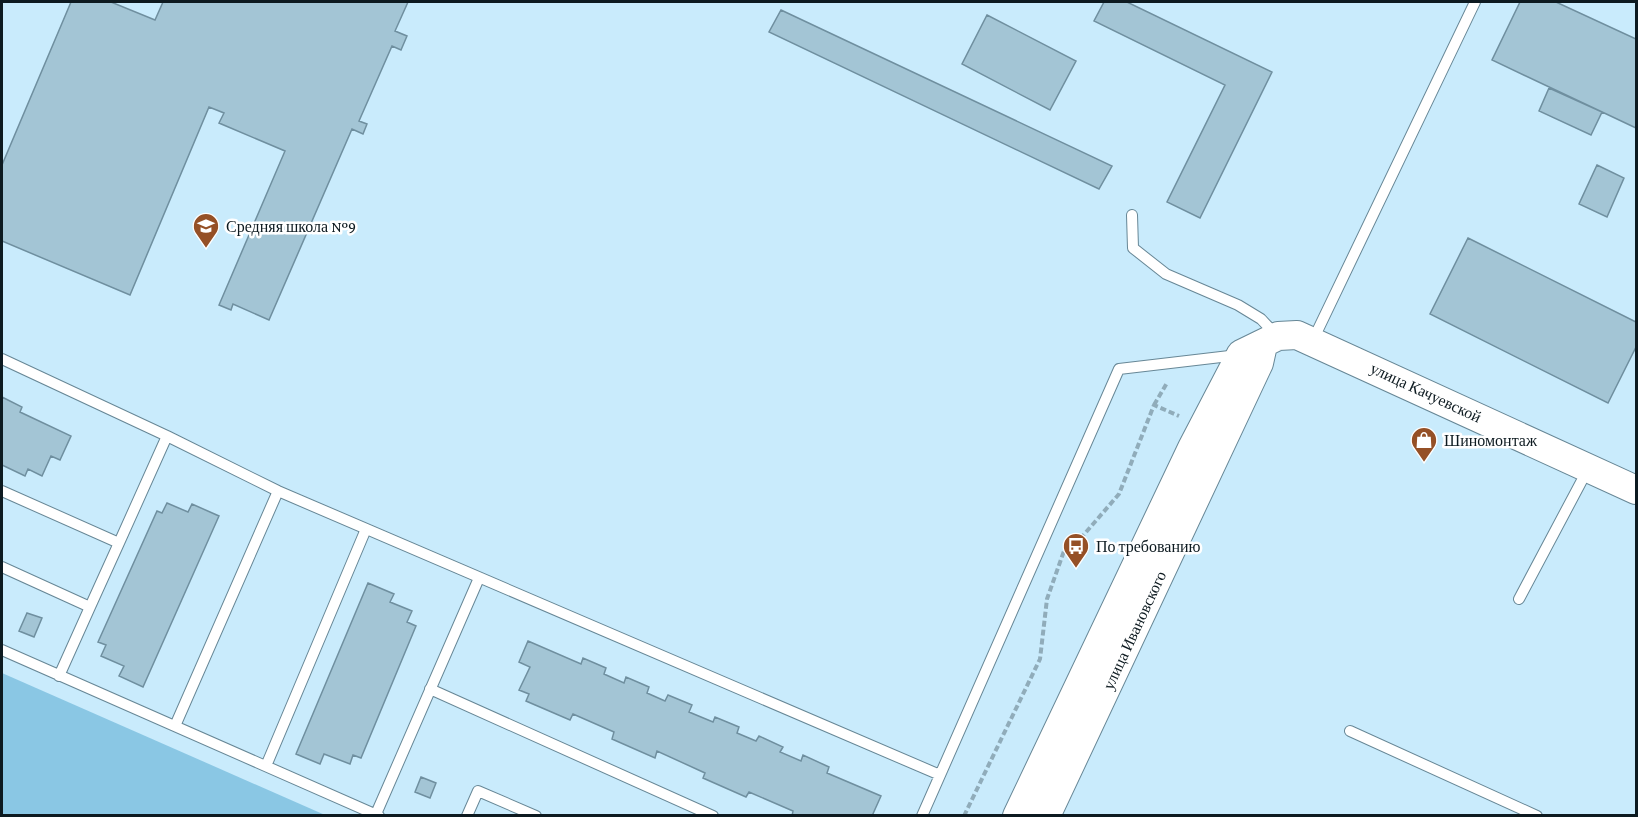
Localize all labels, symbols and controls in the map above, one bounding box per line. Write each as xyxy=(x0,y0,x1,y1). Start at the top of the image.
school or university icon: Средняя школа №9 xyxy=(191,211,221,249)
place label: Средняя школа №9 xyxy=(226,218,356,236)
street label: улица Качуевской xyxy=(1367,359,1484,427)
shop icon: Шиномонтаж xyxy=(1409,425,1439,463)
place label: Шиномонтаж xyxy=(1444,432,1538,449)
bus stop icon: По требованию xyxy=(1061,531,1091,569)
place label: По требованию xyxy=(1096,538,1201,556)
street label: улица Ивановского xyxy=(1100,568,1170,693)

